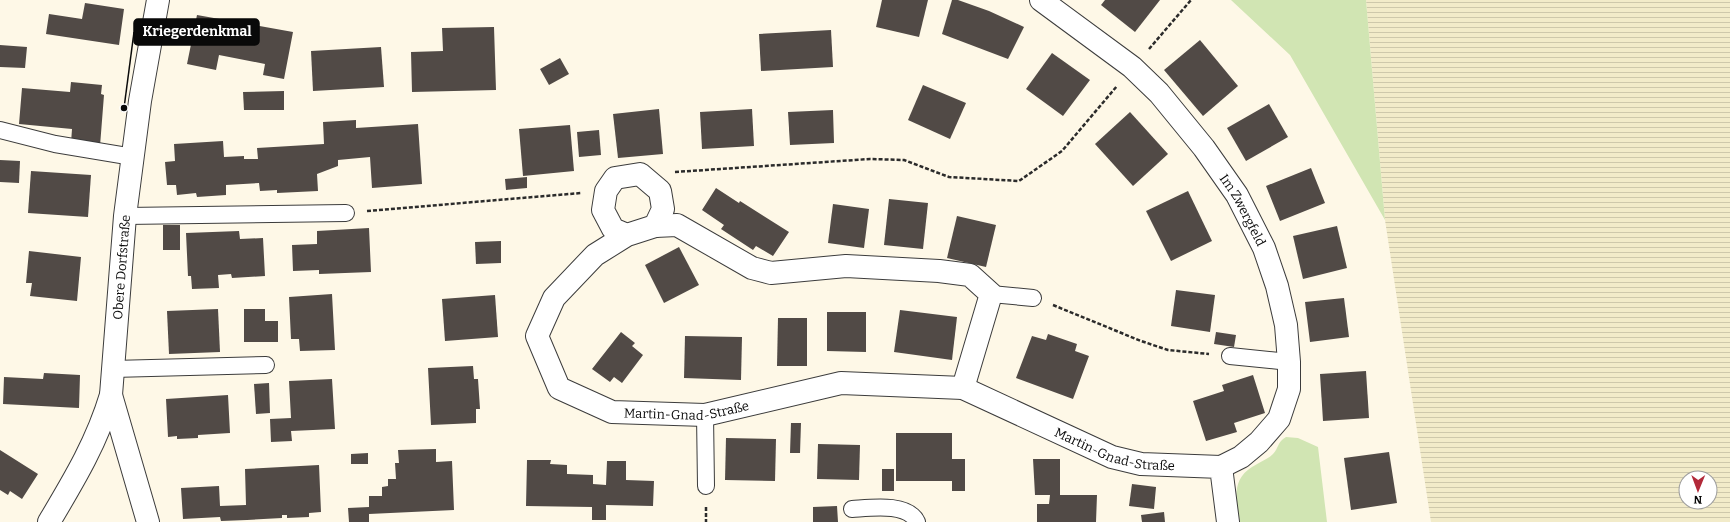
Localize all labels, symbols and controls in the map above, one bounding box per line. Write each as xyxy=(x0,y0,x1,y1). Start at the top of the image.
callout: Kriegerdenkmal xyxy=(134,19,259,45)
text: Kriegerdenkmal xyxy=(142,23,252,40)
street label: Im Zwergfeld xyxy=(1217,171,1269,249)
street label: Obere Dorfstraße xyxy=(110,214,133,320)
street label: Martin-Gnad-Straße xyxy=(624,398,750,423)
street label: Martin-Gnad-Straße xyxy=(1052,424,1175,473)
north arrow xyxy=(1678,470,1718,510)
text: N xyxy=(1693,493,1702,506)

